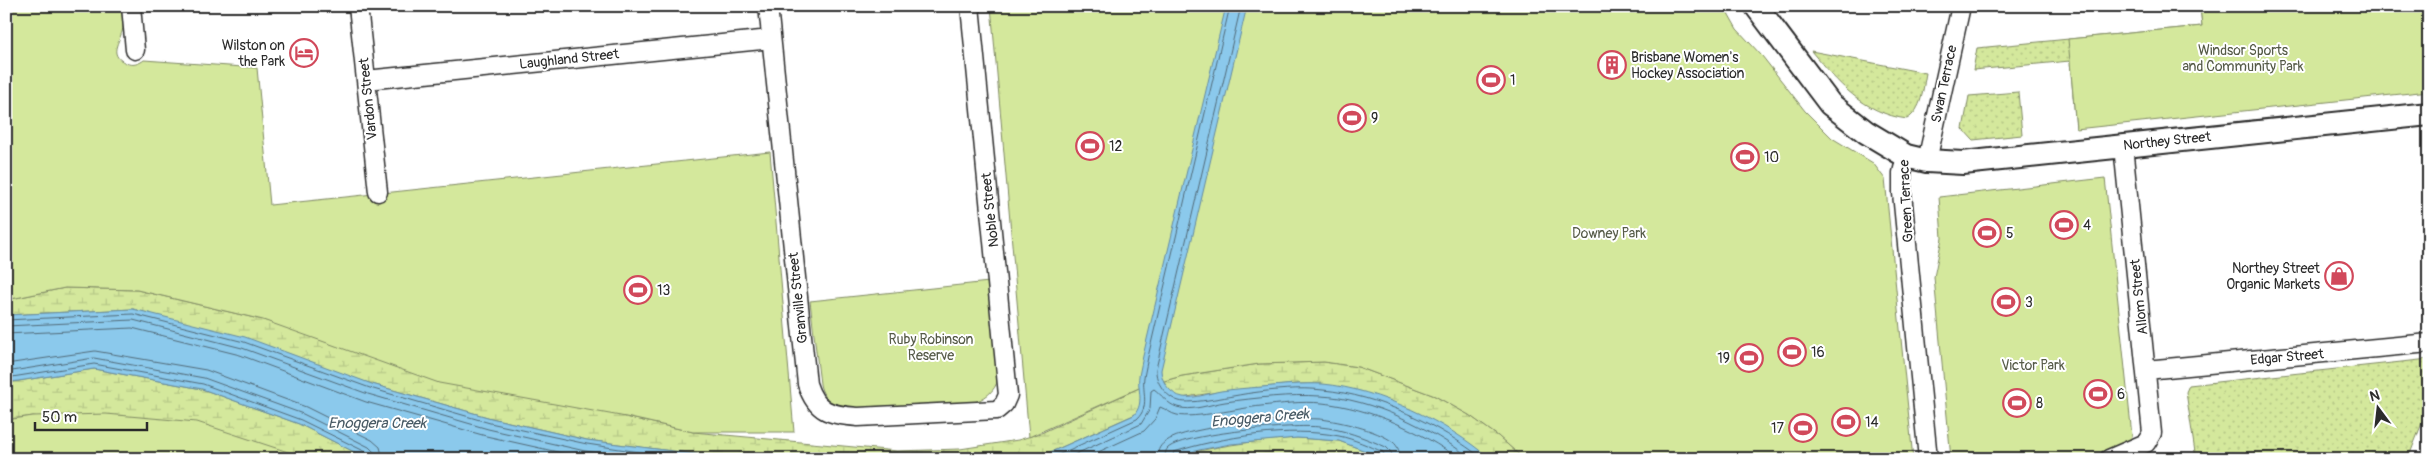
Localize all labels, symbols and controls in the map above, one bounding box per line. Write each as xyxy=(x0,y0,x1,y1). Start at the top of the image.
place label: Wilston on the Park xyxy=(222,37,285,70)
hotel icon: Wilston on the Park xyxy=(289,38,319,68)
park label: Windsor Sports and Community Park xyxy=(2182,42,2304,75)
street label: Swan Terrace xyxy=(1927,43,1961,124)
street label: Laughland Street xyxy=(518,45,620,73)
place label: Brisbane Women's Hockey Association xyxy=(1631,49,1745,82)
building icon: Brisbane Women's Hockey Association xyxy=(1597,50,1627,80)
street label: Vardon Street xyxy=(355,57,381,141)
sports icon: 1 xyxy=(1476,65,1506,95)
place label: 1 xyxy=(1510,72,1515,89)
sports icon: 9 xyxy=(1337,103,1367,133)
place label: 9 xyxy=(1371,110,1378,127)
street label: Northey Street xyxy=(2122,128,2212,154)
sports icon: 12 xyxy=(1075,131,1105,161)
place label: 12 xyxy=(1109,138,1122,155)
sports icon: 10 xyxy=(1730,142,1760,172)
place label: 10 xyxy=(1764,149,1779,166)
street label: Green Terrace xyxy=(1895,159,1917,243)
street label: Noble Street xyxy=(978,171,1002,248)
sports icon: 4 xyxy=(2049,210,2079,240)
place label: 4 xyxy=(2083,217,2091,234)
sports icon: 5 xyxy=(1972,218,2002,248)
park label: Downey Park xyxy=(1572,225,1646,242)
place label: 5 xyxy=(2006,225,2014,242)
street label: Granville Street xyxy=(785,251,811,344)
street label: Allom Street xyxy=(2127,258,2151,336)
place label: Northey Street Organic Markets xyxy=(2226,260,2321,293)
shop icon: Northey Street Organic Markets xyxy=(2324,261,2354,291)
sports icon: 13 xyxy=(623,275,653,305)
place label: 13 xyxy=(657,282,670,299)
sports icon: 3 xyxy=(1991,287,2021,317)
place label: 3 xyxy=(2025,294,2033,311)
park label: Ruby Robinson Reserve xyxy=(888,331,974,364)
sports icon: 16 xyxy=(1777,337,1807,367)
sports icon: 19 xyxy=(1734,343,1764,373)
place label: 16 xyxy=(1811,344,1825,361)
street label: Edgar Street xyxy=(2250,345,2325,369)
place label: 19 xyxy=(1717,350,1730,367)
park label: Victor Park xyxy=(2001,357,2065,374)
sports icon: 6 xyxy=(2083,379,2113,409)
north arrow xyxy=(2352,382,2402,432)
place label: 6 xyxy=(2117,386,2125,403)
text: N xyxy=(2368,386,2382,405)
sports icon: 8 xyxy=(2002,388,2032,418)
place label: 8 xyxy=(2036,395,2043,412)
scale bar xyxy=(35,400,148,432)
water label: Enoggera Creek xyxy=(1210,404,1311,432)
sports icon: 14 xyxy=(1831,407,1861,437)
text: 50 m xyxy=(42,408,77,427)
sports icon: 17 xyxy=(1788,413,1818,443)
water label: Enoggera Creek xyxy=(328,414,428,433)
place label: 14 xyxy=(1865,414,1879,431)
place label: 17 xyxy=(1771,420,1785,437)

